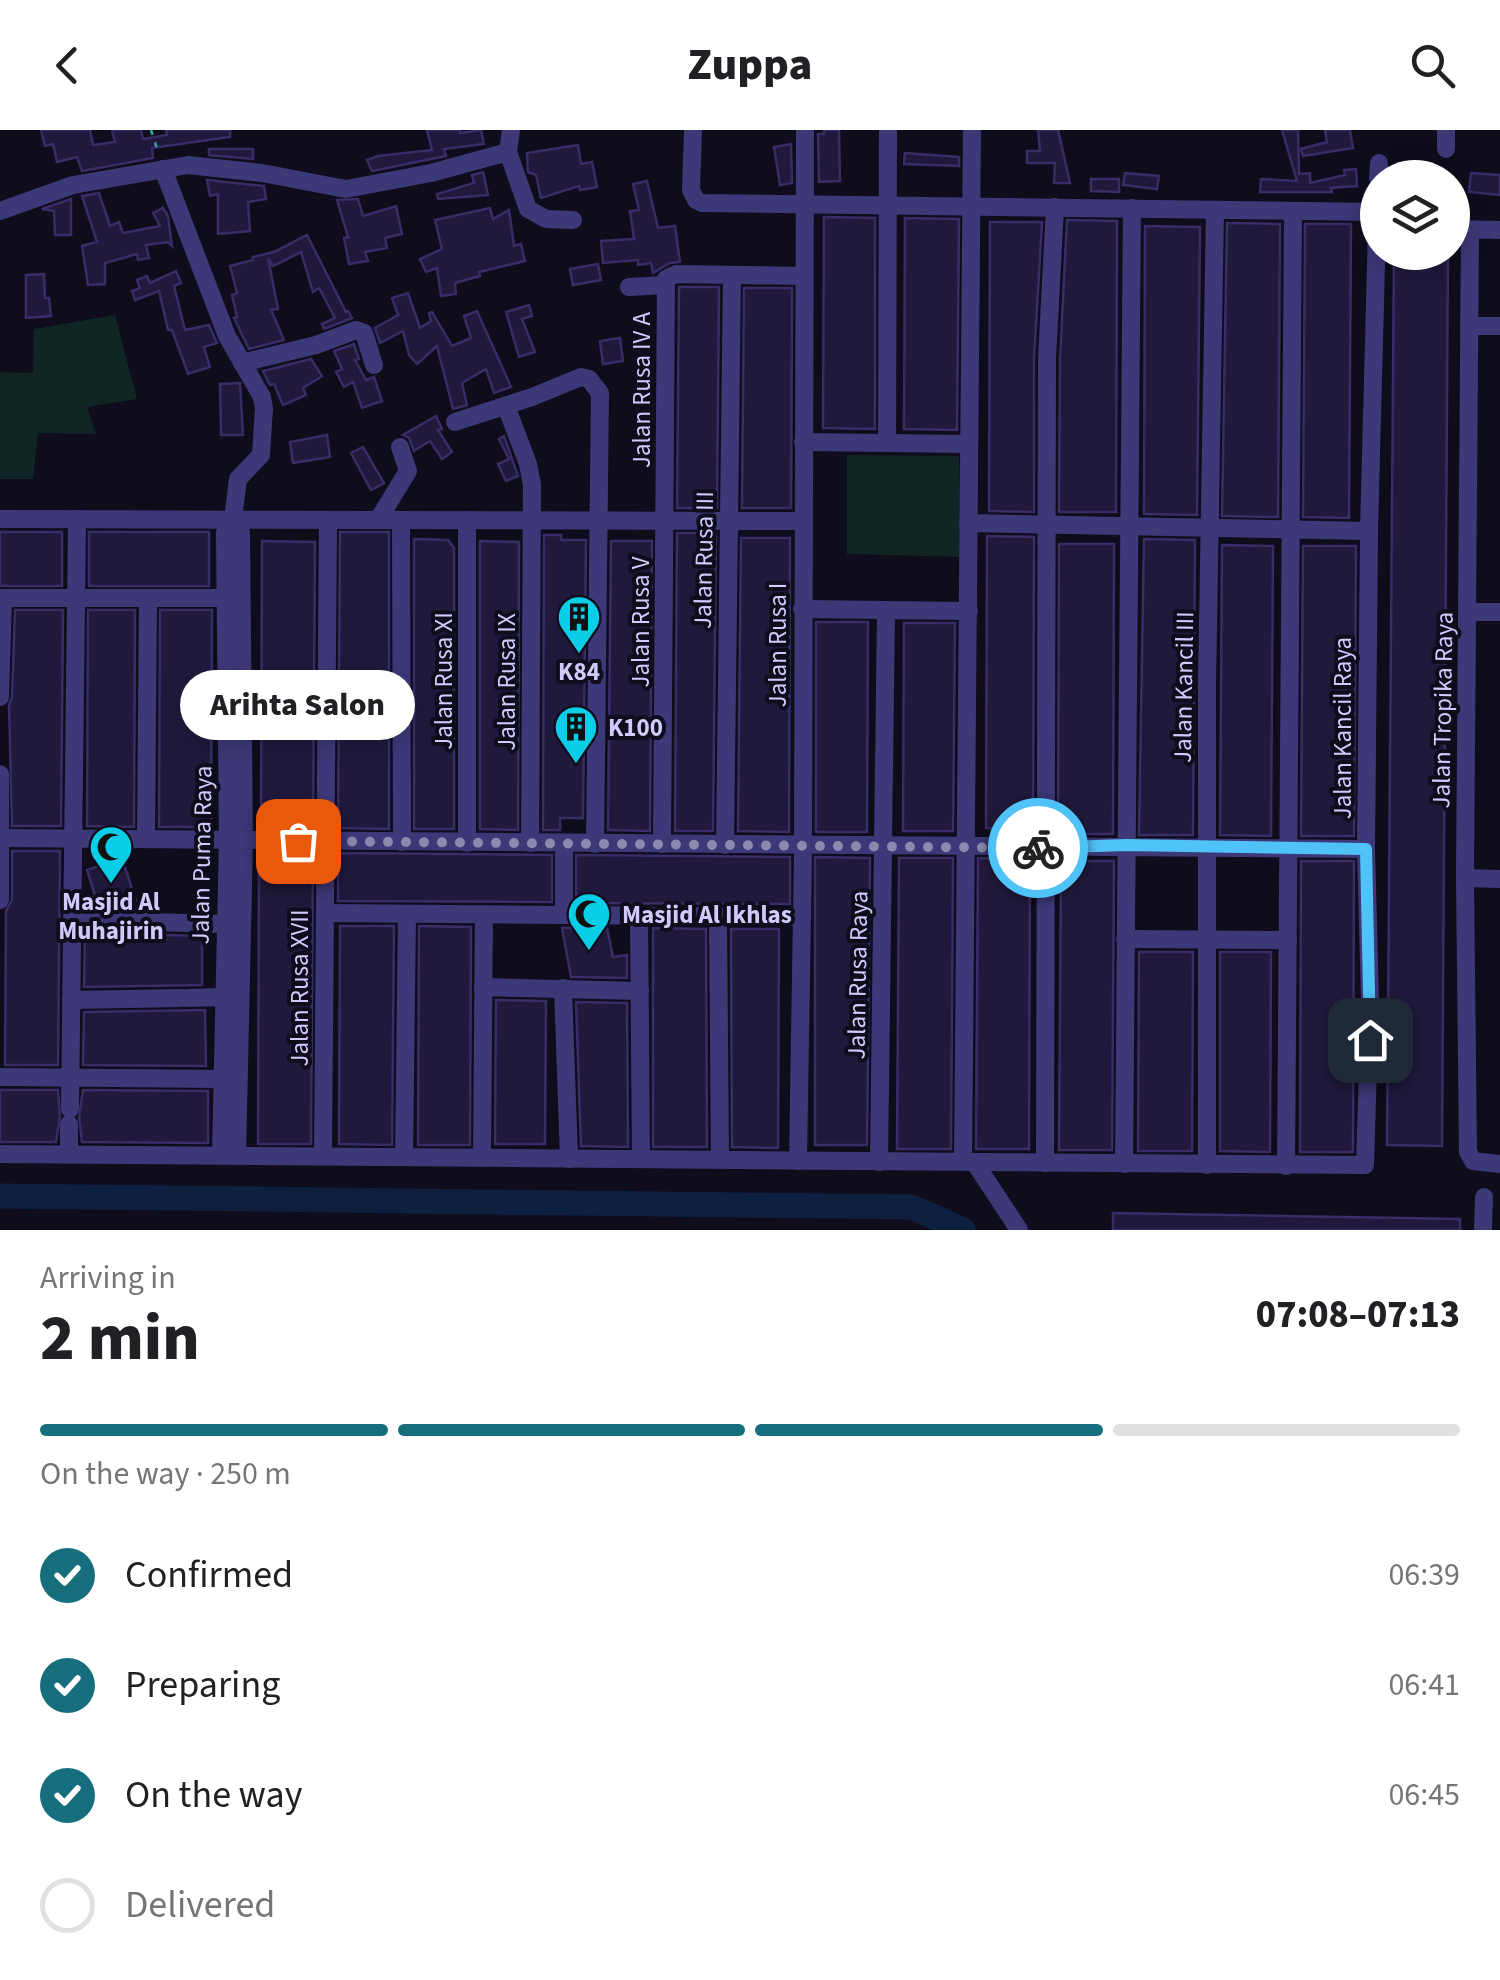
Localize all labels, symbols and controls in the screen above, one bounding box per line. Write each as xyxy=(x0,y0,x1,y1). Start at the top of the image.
text: Zuppa xyxy=(688,33,812,97)
icon: back xyxy=(40,38,95,93)
icon: search xyxy=(1405,38,1460,93)
map controls xyxy=(1360,160,1470,270)
button: layers xyxy=(1360,160,1470,270)
street label: Jalan Rusa IV A xyxy=(624,312,660,468)
street label: Jalan Rusa III xyxy=(685,491,723,629)
street label: Jalan Rusa V xyxy=(623,556,659,688)
street label: Jalan Rusa I xyxy=(760,583,796,707)
building icon: K84 xyxy=(556,594,602,655)
street label: Jalan Kancil III xyxy=(1165,611,1203,763)
street label: Jalan Tropika Raya xyxy=(1423,611,1463,809)
street label: Jalan Rusa XI xyxy=(426,612,462,750)
street label: Jalan Rusa IX xyxy=(489,613,525,751)
street label: Jalan Kancil Raya xyxy=(1325,637,1361,819)
place label: K84 xyxy=(558,654,600,690)
callout: Arihta Salon xyxy=(180,671,416,741)
text: Arihta Salon xyxy=(210,682,385,728)
building icon: K100 xyxy=(553,704,599,765)
place label: K100 xyxy=(608,710,663,746)
street label: Jalan Puma Raya xyxy=(182,765,222,945)
courier xyxy=(988,798,1088,898)
pin xyxy=(256,799,341,884)
icon: bag xyxy=(271,814,326,869)
icon: bike xyxy=(1011,821,1066,876)
mosque icon: Masjid Al Muhajirin xyxy=(88,824,134,885)
place label: Masjid Al Muhajirin xyxy=(58,884,164,949)
street label: Jalan Rusa Raya xyxy=(839,890,877,1060)
mosque icon: Masjid Al Ikhlas xyxy=(566,891,612,952)
place label: Masjid Al Ikhlas xyxy=(622,897,792,933)
street label: Jalan Rusa XVII xyxy=(282,910,318,1066)
pin xyxy=(1328,998,1413,1083)
icon: home xyxy=(1343,1013,1398,1068)
text: Arriving in xyxy=(40,1255,176,1301)
text: 07:08–07:13 xyxy=(1256,1288,1460,1342)
text: 2 min xyxy=(40,1292,200,1385)
text: On the way · 250 m xyxy=(40,1451,291,1497)
icon: check xyxy=(40,1548,95,1603)
text: Confirmed xyxy=(125,1548,293,1602)
text: 06:39 xyxy=(1388,1552,1460,1598)
icon: check xyxy=(40,1658,95,1713)
text: Preparing xyxy=(125,1658,280,1712)
text: 06:41 xyxy=(1388,1662,1460,1708)
icon: check xyxy=(40,1768,95,1823)
text: On the way xyxy=(125,1768,302,1822)
text: 06:45 xyxy=(1388,1772,1460,1818)
text: Delivered xyxy=(125,1878,275,1932)

